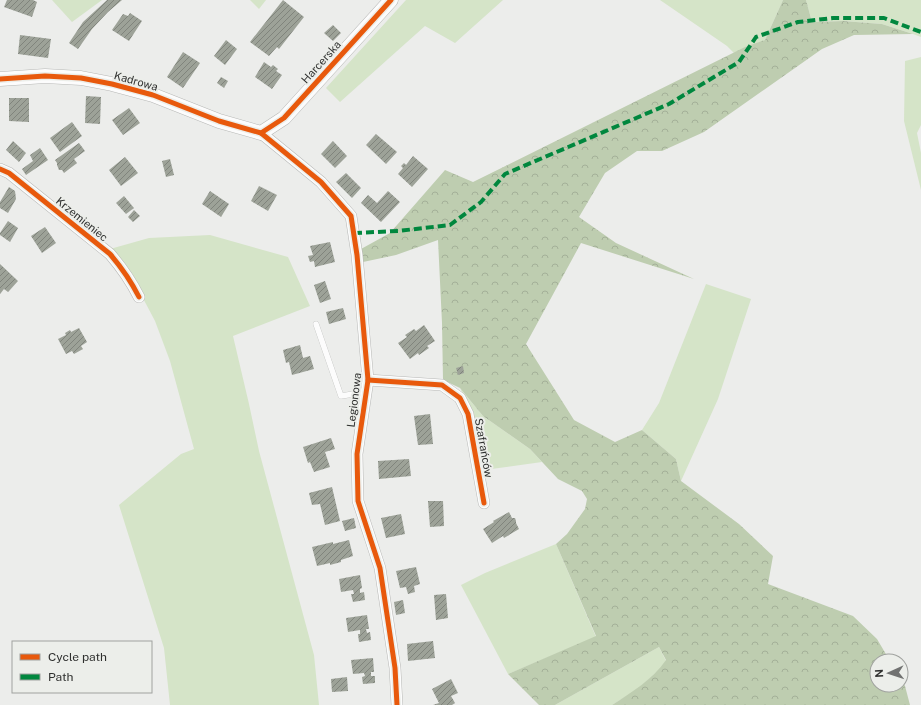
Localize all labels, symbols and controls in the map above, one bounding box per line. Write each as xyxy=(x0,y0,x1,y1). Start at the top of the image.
street label: Harcerska xyxy=(299,38,343,86)
street label: Kadrowa xyxy=(113,69,159,93)
street label: Krzemieniec xyxy=(54,194,110,244)
street label: Legionowa xyxy=(345,372,363,428)
street label: Szafrańców xyxy=(473,417,495,479)
legend xyxy=(12,641,152,693)
text: Cycle path xyxy=(48,650,107,664)
north arrow xyxy=(869,653,909,693)
text: N xyxy=(873,669,885,678)
text: Path xyxy=(48,670,74,684)

